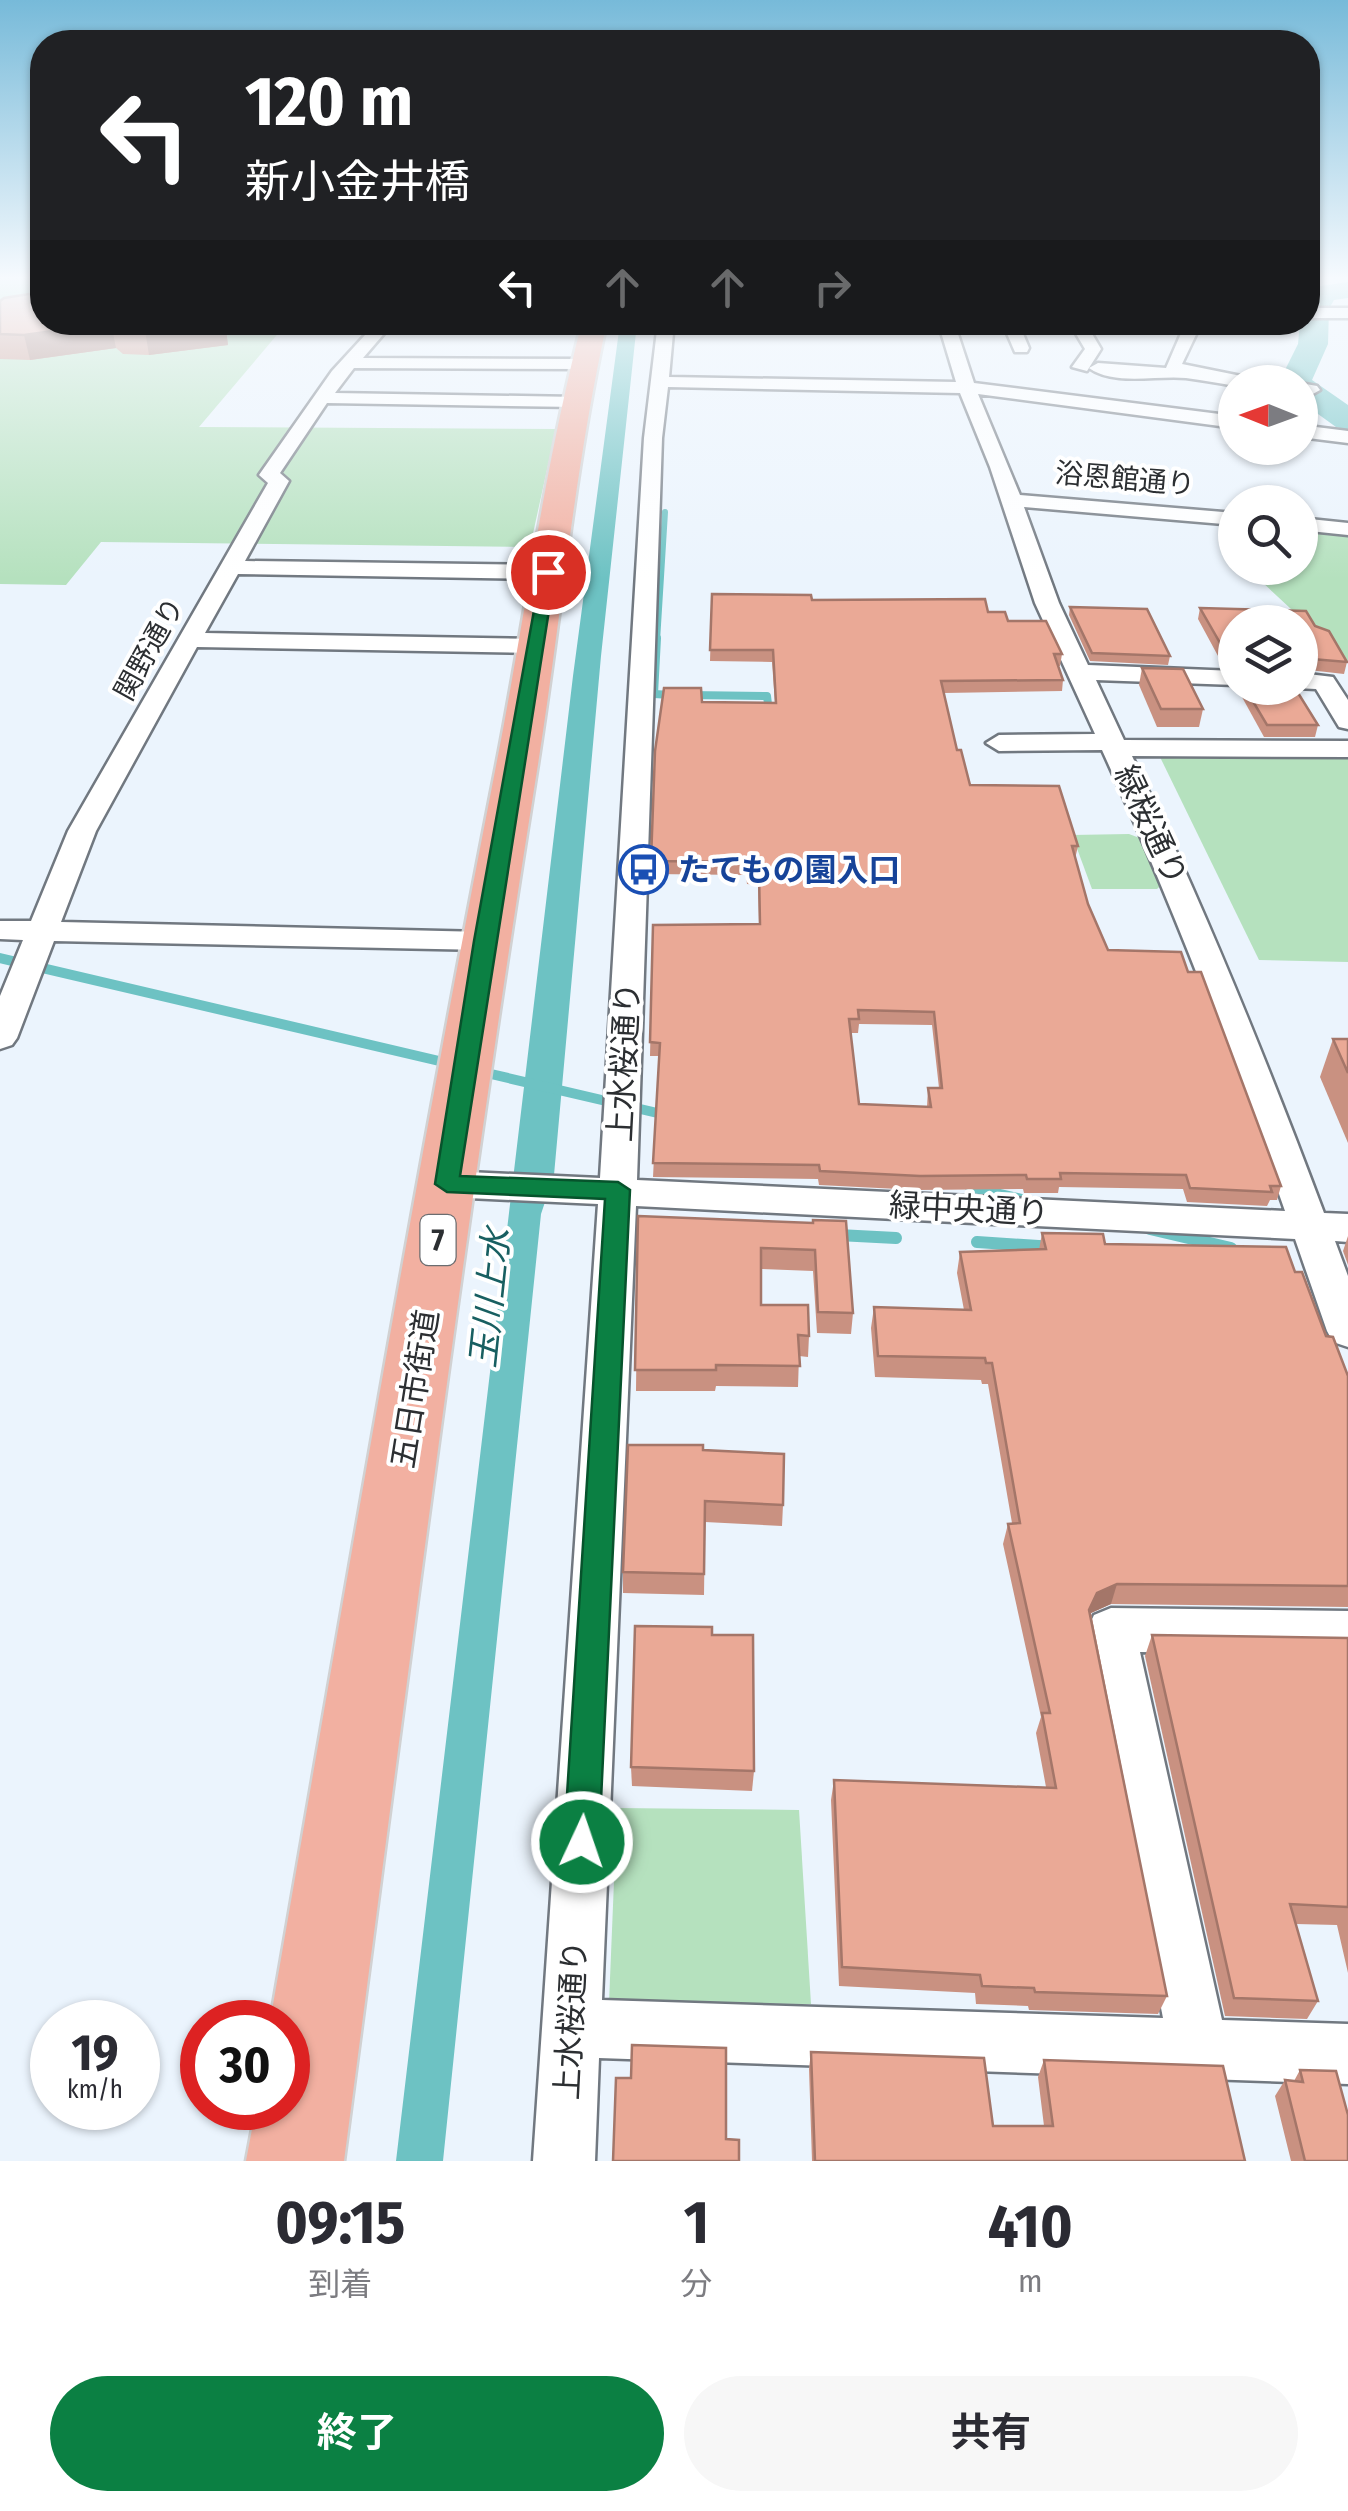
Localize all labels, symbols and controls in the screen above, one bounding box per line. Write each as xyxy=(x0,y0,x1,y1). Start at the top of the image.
text: 120 m xyxy=(245,60,413,144)
icon: left xyxy=(80,70,210,200)
text: 新小金井橋 xyxy=(245,155,470,209)
icon: left xyxy=(490,260,545,315)
icon: ahead xyxy=(595,260,650,315)
icon: ahead xyxy=(700,260,755,315)
icon: right xyxy=(805,260,860,315)
north arrow xyxy=(1218,365,1318,465)
map controls xyxy=(1218,365,1318,705)
street label: 浴恩館通り xyxy=(1054,456,1196,502)
button: search xyxy=(1218,485,1318,585)
pin xyxy=(506,530,591,615)
icon: arrive xyxy=(521,545,576,600)
street label: 関野通り xyxy=(107,592,191,706)
button: layers xyxy=(1218,605,1318,705)
street label: 緑桜通り xyxy=(1107,759,1195,891)
bus stop icon: たてもの園入口 xyxy=(617,844,669,896)
place label: たてもの園入口 xyxy=(678,851,900,889)
street label: 上水桜通り xyxy=(601,981,647,1143)
street label: 緑中央通り xyxy=(888,1186,1050,1232)
road number: 7 xyxy=(420,1215,456,1265)
water label: 玉川上水 xyxy=(462,1222,519,1370)
street label: 五日市街道 xyxy=(384,1307,446,1471)
position arrow xyxy=(530,1790,634,1894)
street label: 上水桜通り xyxy=(548,1939,594,2101)
speed limit sign: 30 xyxy=(180,2000,310,2130)
text: 19 xyxy=(71,2023,118,2083)
text: km/h xyxy=(67,2075,123,2105)
text: 09:15 xyxy=(275,2187,405,2259)
text: 1 xyxy=(684,2187,709,2259)
text: 410 xyxy=(988,2191,1073,2263)
text: m xyxy=(1018,2262,1042,2300)
text: 到着 xyxy=(308,2265,372,2303)
text: 分 xyxy=(680,2265,712,2303)
button: 終了 xyxy=(50,2376,664,2491)
button: 共有 xyxy=(684,2376,1298,2491)

